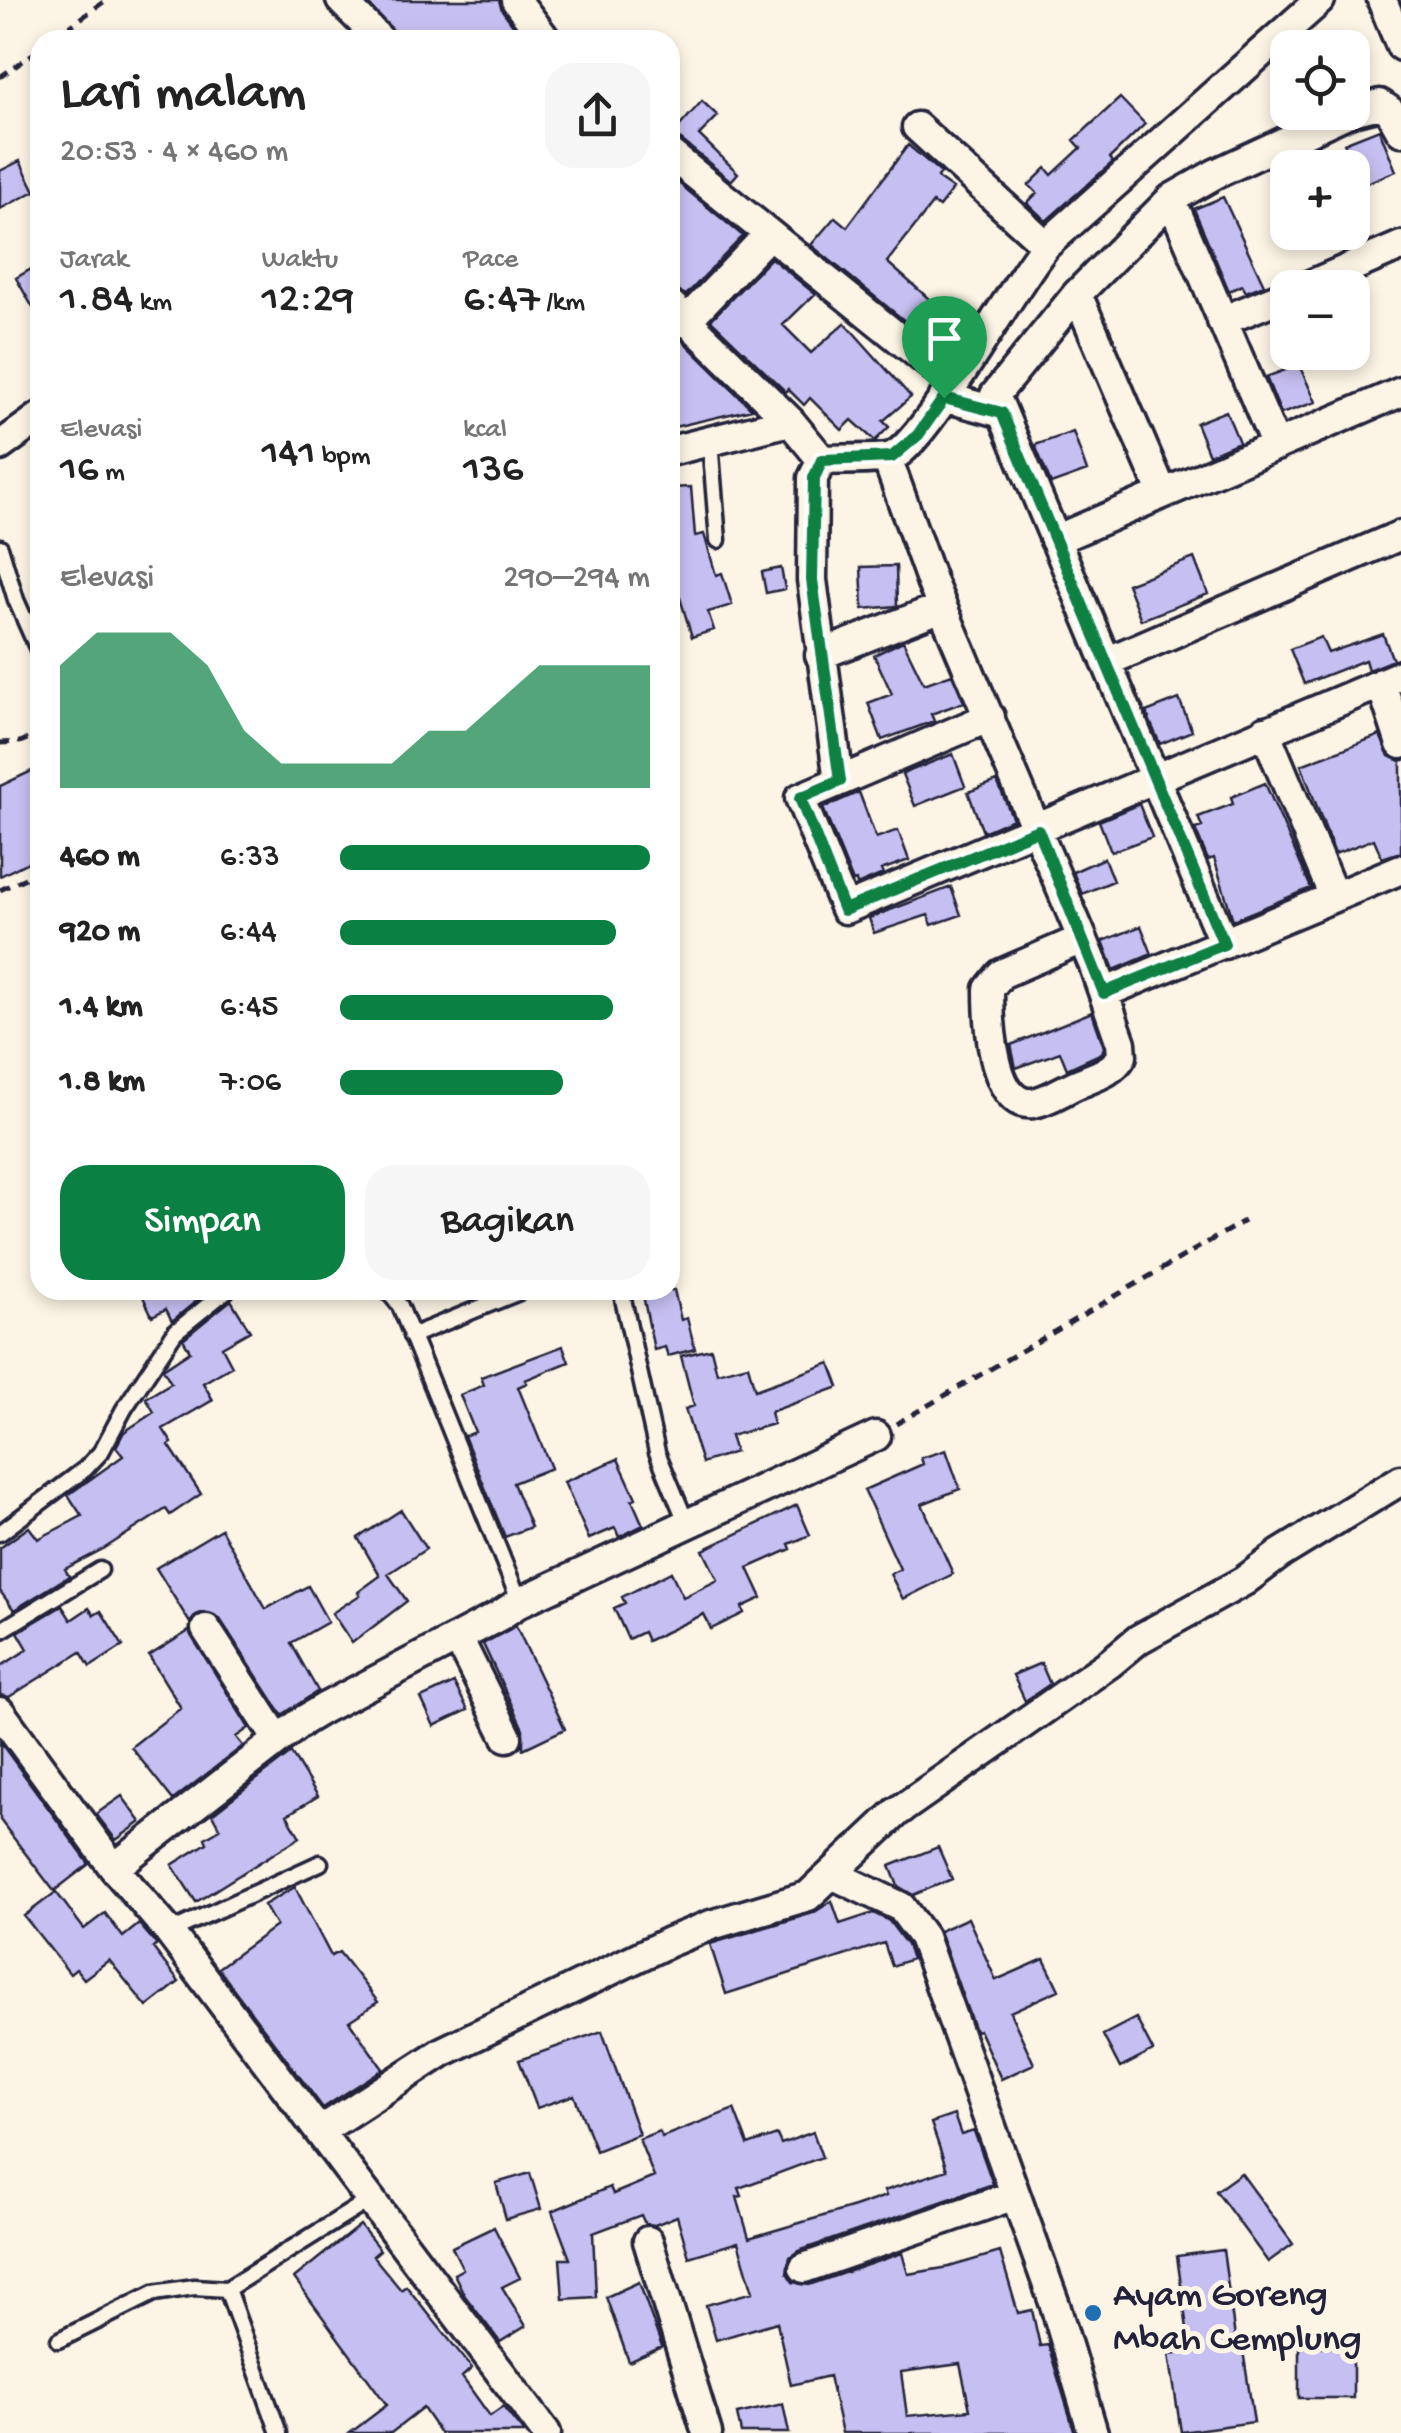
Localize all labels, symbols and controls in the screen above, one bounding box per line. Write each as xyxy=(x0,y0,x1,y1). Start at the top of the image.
map controls xyxy=(1270,30,1370,370)
button: locate xyxy=(1270,30,1370,130)
button: share xyxy=(545,63,650,168)
text: Lari malam xyxy=(60,64,306,128)
text: 20:53 · 4 × 460 m xyxy=(60,134,288,172)
button: + xyxy=(1270,150,1370,250)
text: Jarak xyxy=(60,244,128,277)
text: Waktu xyxy=(262,244,338,277)
text: Pace xyxy=(463,244,518,277)
button: − xyxy=(1270,270,1370,370)
text: 1.84 xyxy=(60,277,133,326)
text: 12:29 xyxy=(262,277,354,326)
text: 6:47 xyxy=(463,277,540,326)
text: km xyxy=(133,287,172,320)
text: /km xyxy=(540,287,585,320)
pin xyxy=(902,296,987,399)
icon: arrive xyxy=(917,311,972,366)
text: Elevasi xyxy=(60,414,142,447)
text: kcal xyxy=(463,414,507,447)
text: 141 xyxy=(262,431,315,480)
text: bpm xyxy=(315,441,371,474)
text: 16 xyxy=(60,447,98,496)
text: 136 xyxy=(463,447,523,496)
text: m xyxy=(98,457,125,490)
text: Elevasi xyxy=(60,560,154,598)
text: 290–294 m xyxy=(503,560,650,598)
text: 460 m xyxy=(60,839,140,877)
text: 6:33 xyxy=(220,839,279,877)
text: 920 m xyxy=(60,914,140,952)
text: 6:44 xyxy=(220,914,277,952)
text: 1.4 km xyxy=(60,989,143,1027)
text: 6:45 xyxy=(220,989,278,1027)
text: 1.8 km xyxy=(60,1064,145,1102)
text: 7:06 xyxy=(220,1064,281,1102)
button: Simpan xyxy=(60,1165,345,1280)
button: Bagikan xyxy=(365,1165,650,1280)
place label: Ayam Goreng Mbah Cemplung xyxy=(1113,2275,1362,2363)
marker: Ayam Goreng Mbah Cemplung xyxy=(1082,2302,1104,2324)

